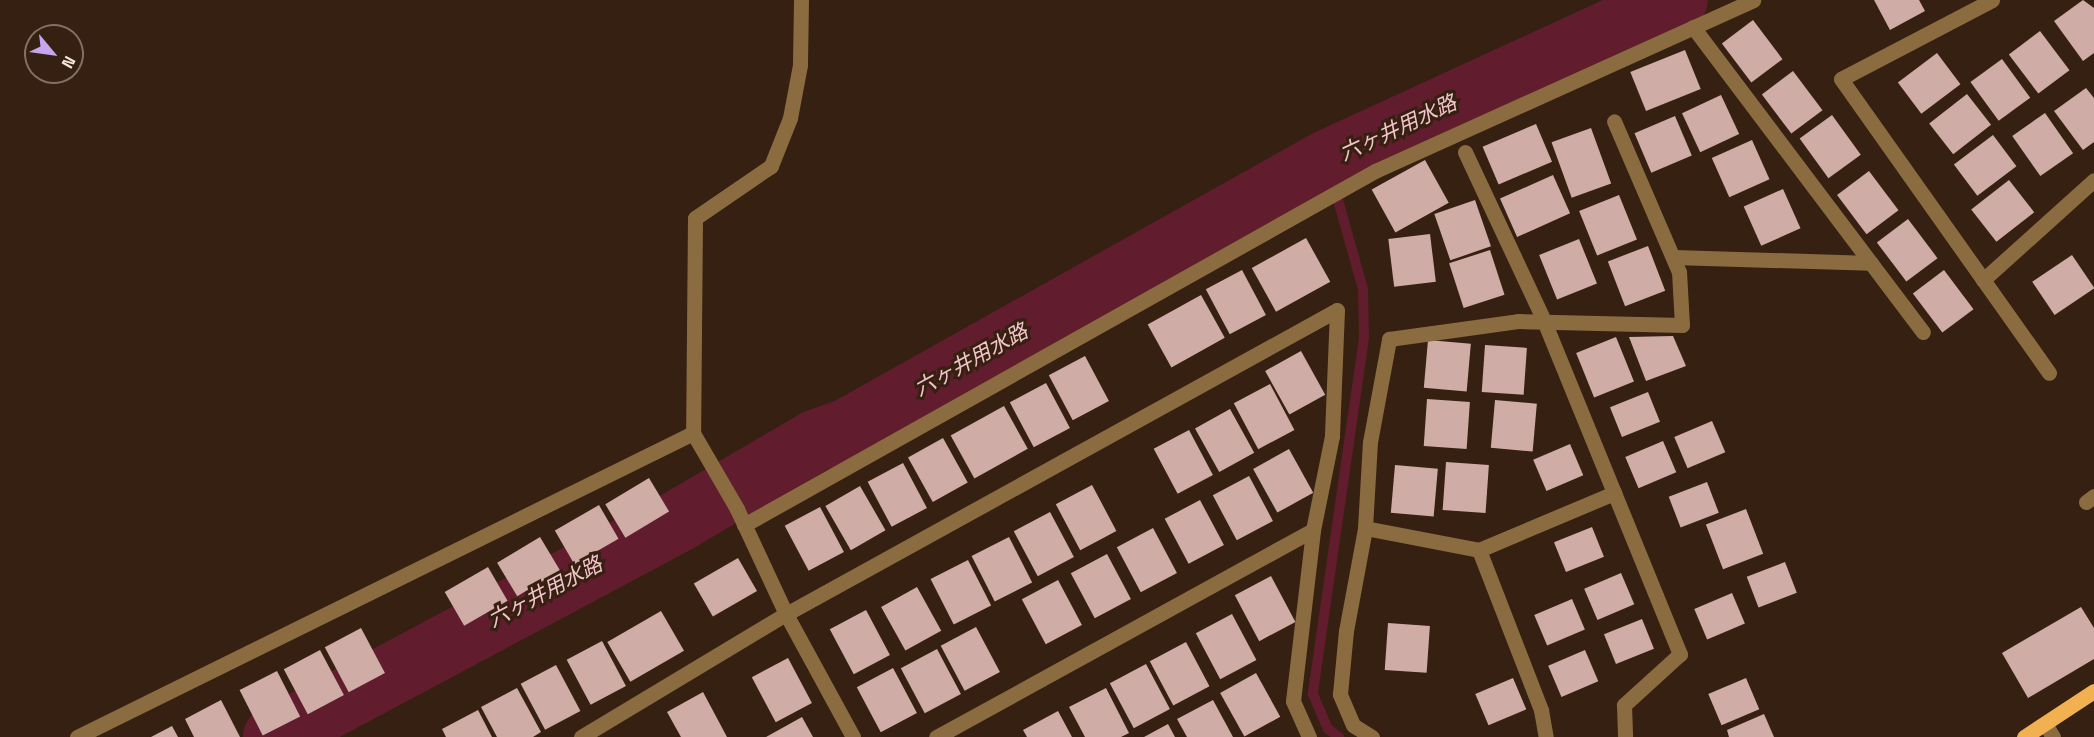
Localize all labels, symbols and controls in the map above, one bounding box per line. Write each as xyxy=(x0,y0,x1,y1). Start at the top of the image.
north arrow xyxy=(24,24,84,84)
text: N xyxy=(57,52,80,72)
water label: 六ヶ井用水路 xyxy=(1336,90,1460,166)
water label: 六ヶ井用水路 xyxy=(910,318,1032,402)
water label: 六ヶ井用水路 xyxy=(483,551,607,633)

